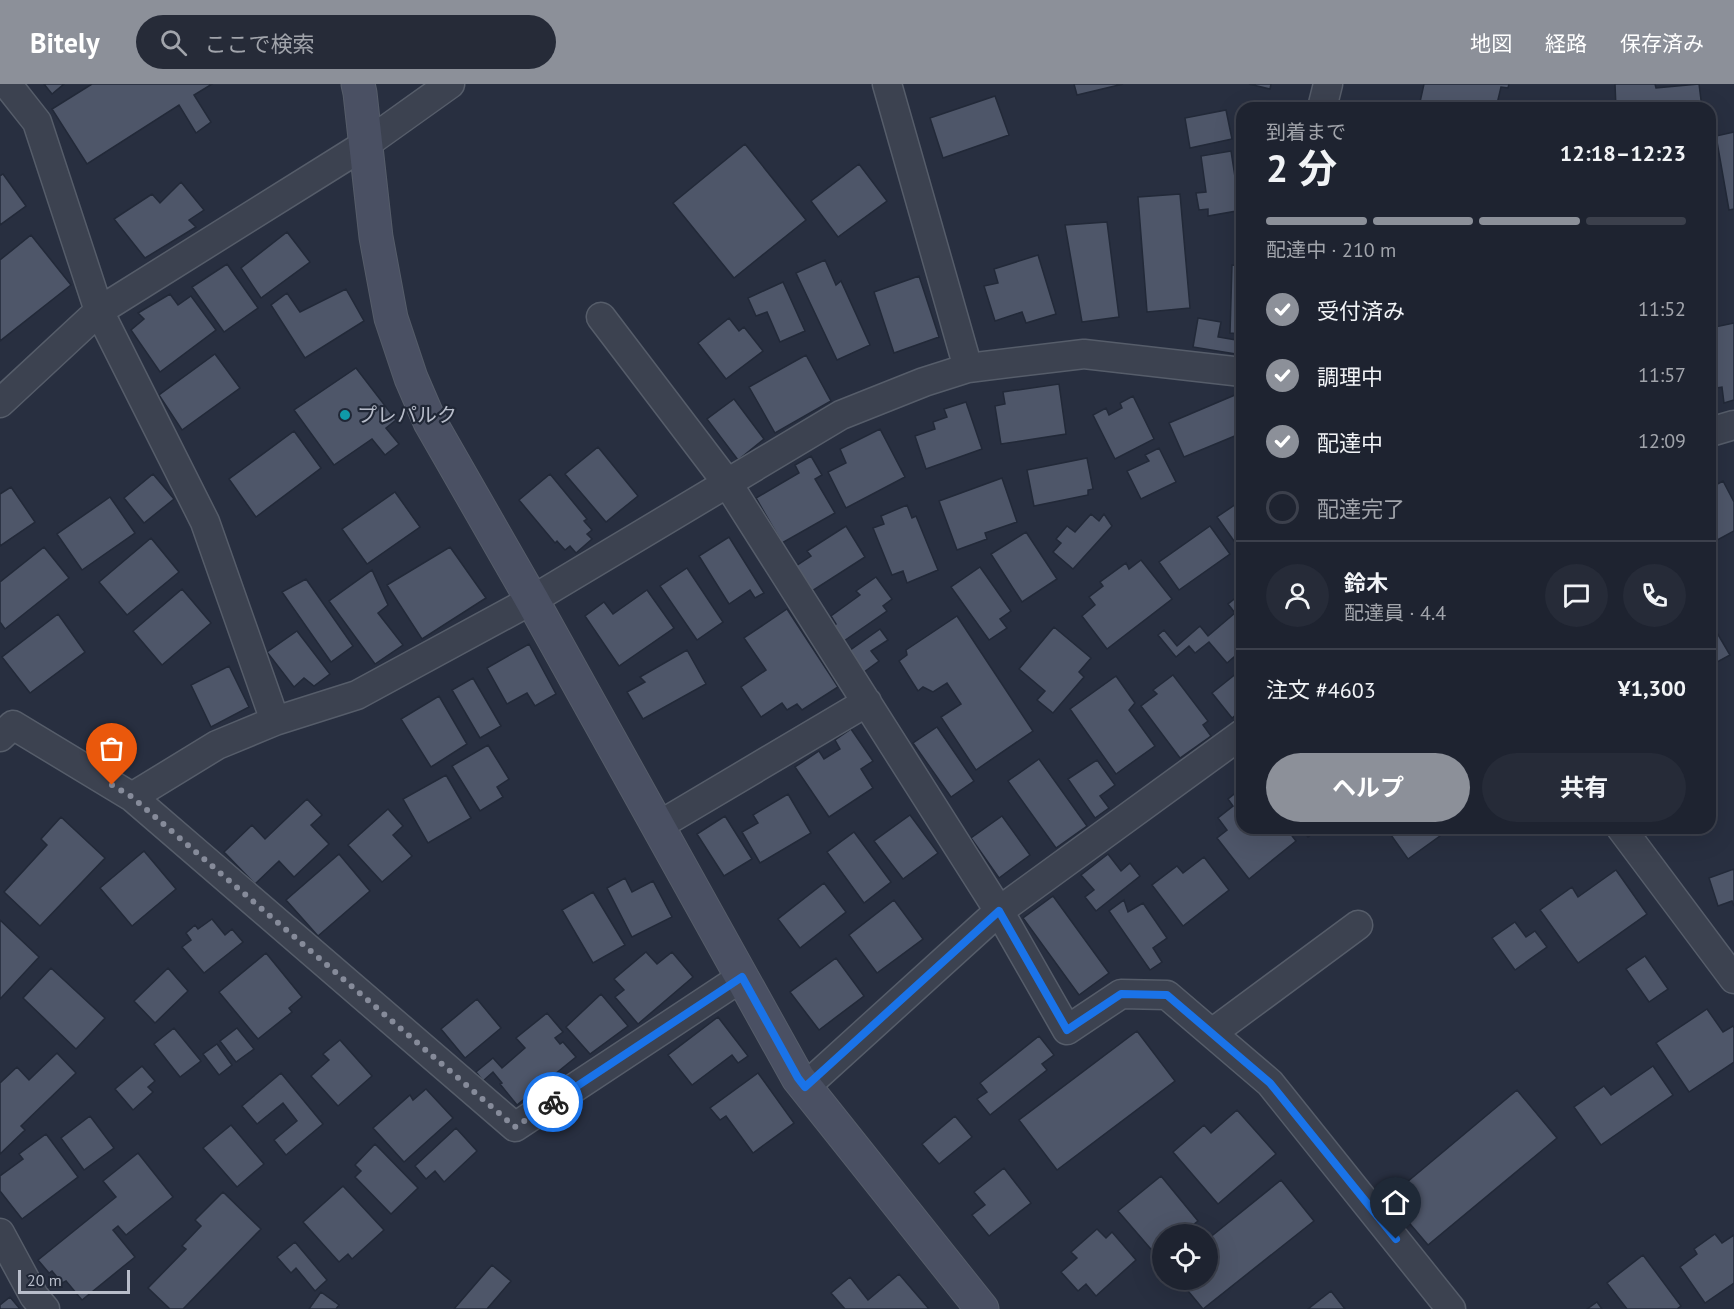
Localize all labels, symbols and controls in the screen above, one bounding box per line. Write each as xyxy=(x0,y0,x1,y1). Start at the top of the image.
search box xyxy=(136,15,556,69)
text: Bitely xyxy=(30,24,100,61)
icon: search xyxy=(157,26,190,59)
text: ここで検索 xyxy=(205,30,315,58)
text: 地図 xyxy=(1470,30,1512,57)
text: 経路 xyxy=(1545,30,1587,57)
text: 保存済み xyxy=(1620,30,1704,57)
text: 到着まで xyxy=(1266,119,1346,145)
text: 12:18–12:23 xyxy=(1560,139,1686,167)
text: 2 分 xyxy=(1266,142,1337,193)
text: 配達中 · 210 m xyxy=(1266,237,1396,263)
icon: check xyxy=(1266,293,1299,326)
text: 11:52 xyxy=(1638,296,1686,322)
text: 受付済み xyxy=(1317,297,1405,325)
icon: check xyxy=(1266,359,1299,392)
text: 11:57 xyxy=(1638,362,1686,388)
text: 調理中 xyxy=(1317,363,1383,391)
place label: プレパルク xyxy=(357,402,457,428)
marker: プレパルク xyxy=(338,408,352,422)
icon: check xyxy=(1266,425,1299,458)
text: 12:09 xyxy=(1638,428,1686,454)
text: 配達中 xyxy=(1317,429,1383,457)
text: 配達完了 xyxy=(1317,495,1405,523)
button: person xyxy=(1266,564,1329,627)
button: chat xyxy=(1545,564,1608,627)
button: phone xyxy=(1623,564,1686,627)
text: 鈴木 xyxy=(1344,569,1388,597)
text: 配達員 · 4.4 xyxy=(1344,600,1446,626)
text: ¥1,300 xyxy=(1618,674,1686,702)
text: 注文 #4603 xyxy=(1266,676,1376,704)
pin xyxy=(86,723,137,785)
icon: bag xyxy=(95,732,128,765)
button: ヘルプ xyxy=(1266,753,1470,822)
button: 共有 xyxy=(1482,753,1686,822)
courier xyxy=(523,1072,583,1132)
icon: bike xyxy=(537,1086,570,1119)
pin xyxy=(1370,1177,1421,1239)
icon: home xyxy=(1379,1186,1412,1219)
map controls xyxy=(1152,1224,1218,1290)
button: locate xyxy=(1152,1224,1218,1290)
scale bar xyxy=(18,1267,130,1294)
text: 20 m xyxy=(27,1270,62,1290)

